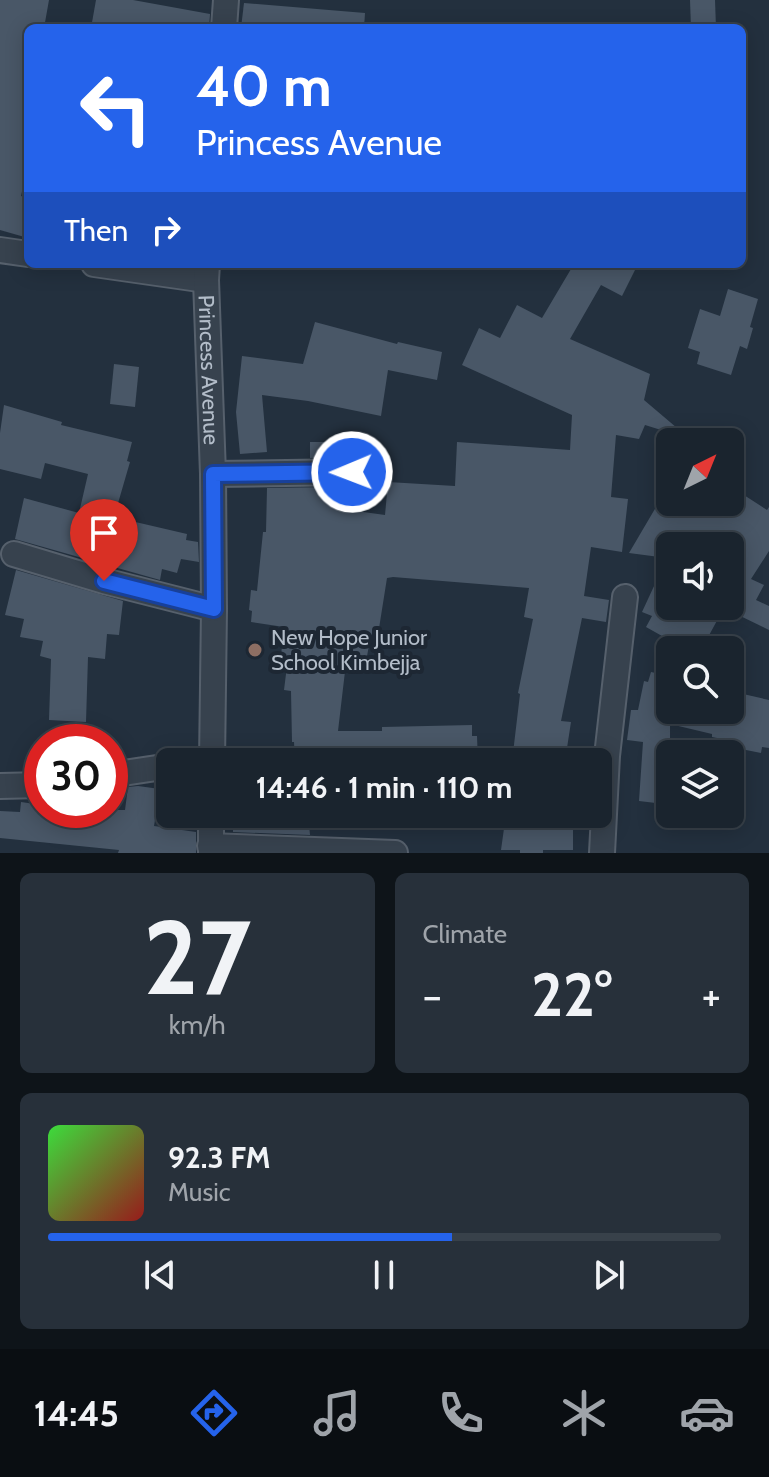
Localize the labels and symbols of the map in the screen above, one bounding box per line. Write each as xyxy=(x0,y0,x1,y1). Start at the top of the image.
street label: Princess Avenue xyxy=(193,294,225,446)
north arrow xyxy=(656,428,744,516)
position arrow xyxy=(310,430,394,514)
pin xyxy=(70,499,138,581)
place label: New Hope Junior School Kimbejja xyxy=(271,624,427,676)
marker: New Hope Junior School Kimbejja xyxy=(246,641,264,659)
speed limit sign: 30 xyxy=(24,724,128,828)

